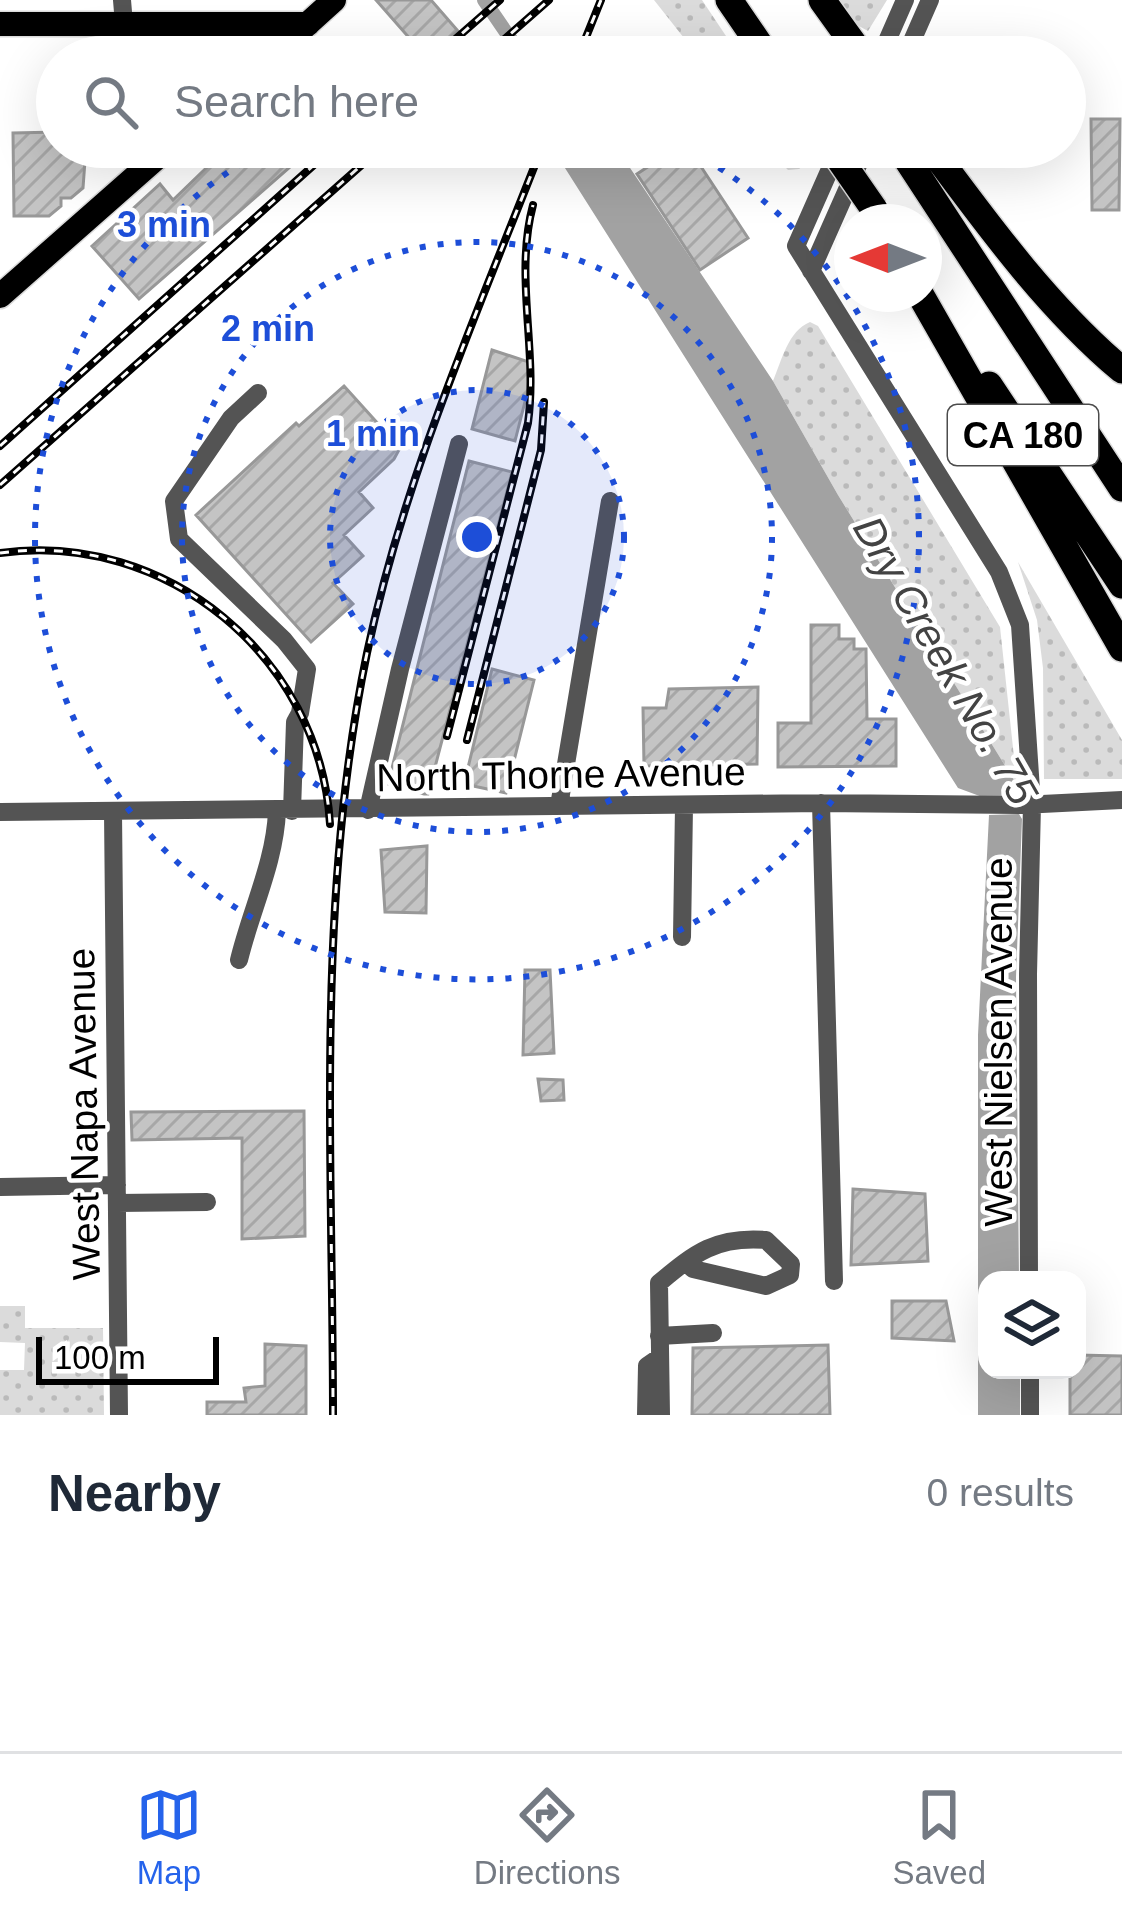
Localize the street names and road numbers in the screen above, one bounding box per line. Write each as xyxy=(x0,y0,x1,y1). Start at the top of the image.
road number: CA 180 xyxy=(948,405,1098,465)
street label: North Thorne Avenue xyxy=(376,750,746,799)
street label: West Nielsen Avenue xyxy=(977,857,1020,1227)
street label: West Napa Avenue xyxy=(59,947,108,1281)

